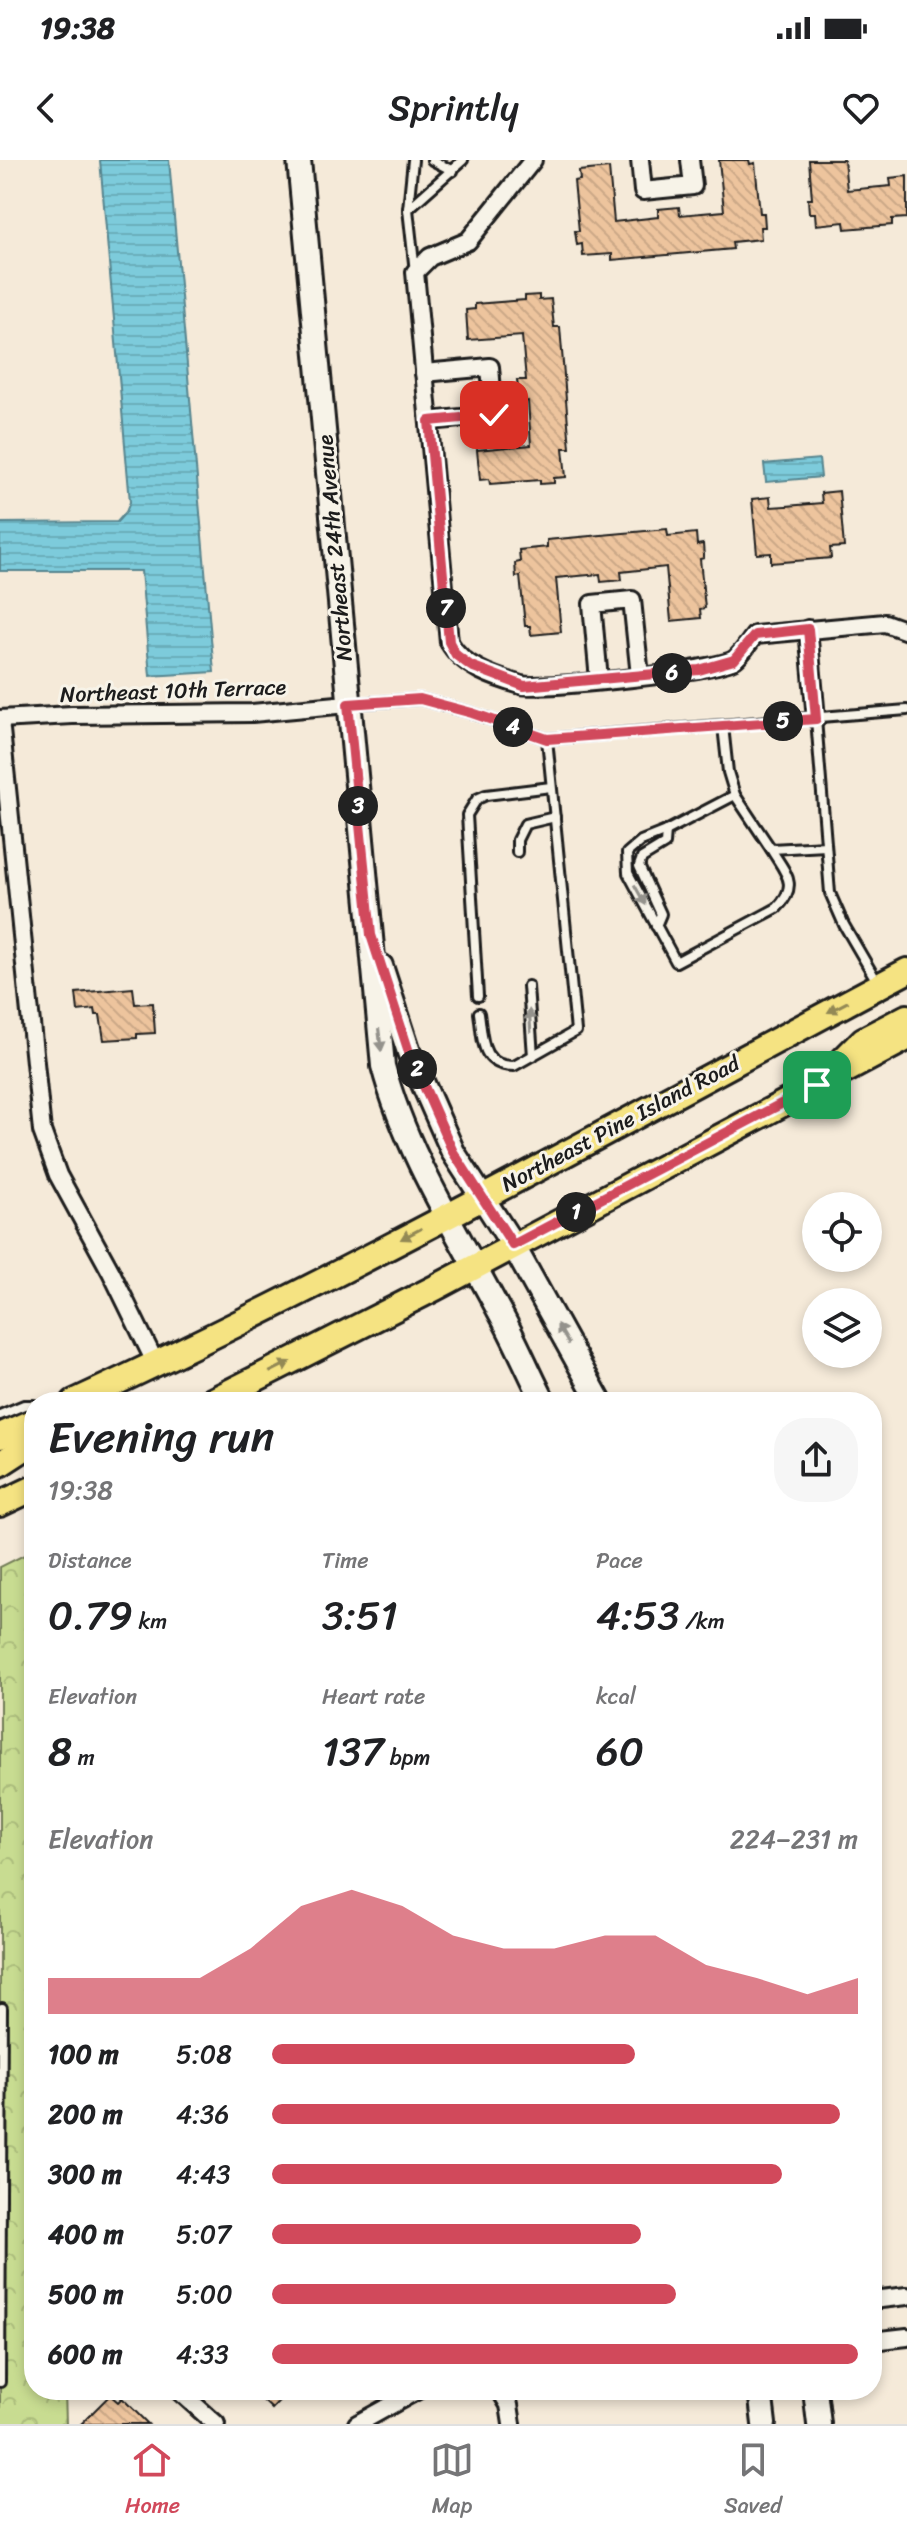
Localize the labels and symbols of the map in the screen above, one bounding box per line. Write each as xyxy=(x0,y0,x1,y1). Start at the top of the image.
pin xyxy=(460,381,528,449)
street label: Northeast 24th Avenue xyxy=(305,433,364,663)
pin: 7 xyxy=(426,588,466,628)
pin: 6 xyxy=(652,653,692,693)
street label: Northeast 10th Terrace xyxy=(59,667,287,714)
pin: 5 xyxy=(763,701,803,741)
pin: 4 xyxy=(493,707,533,747)
pin: 3 xyxy=(338,786,378,826)
one-way arrow xyxy=(633,884,646,907)
one-way arrow xyxy=(827,1000,849,1014)
one-way arrow xyxy=(523,1008,536,1033)
one-way arrow xyxy=(373,1028,386,1053)
street label: Northeast Pine Island Road xyxy=(494,1043,748,1203)
pin: 2 xyxy=(397,1049,437,1089)
pin xyxy=(783,1051,851,1119)
pin: 1 xyxy=(556,1192,596,1232)
one-way arrow xyxy=(399,1228,422,1241)
one-way arrow xyxy=(556,1323,570,1345)
one-way arrow xyxy=(268,1360,291,1374)

